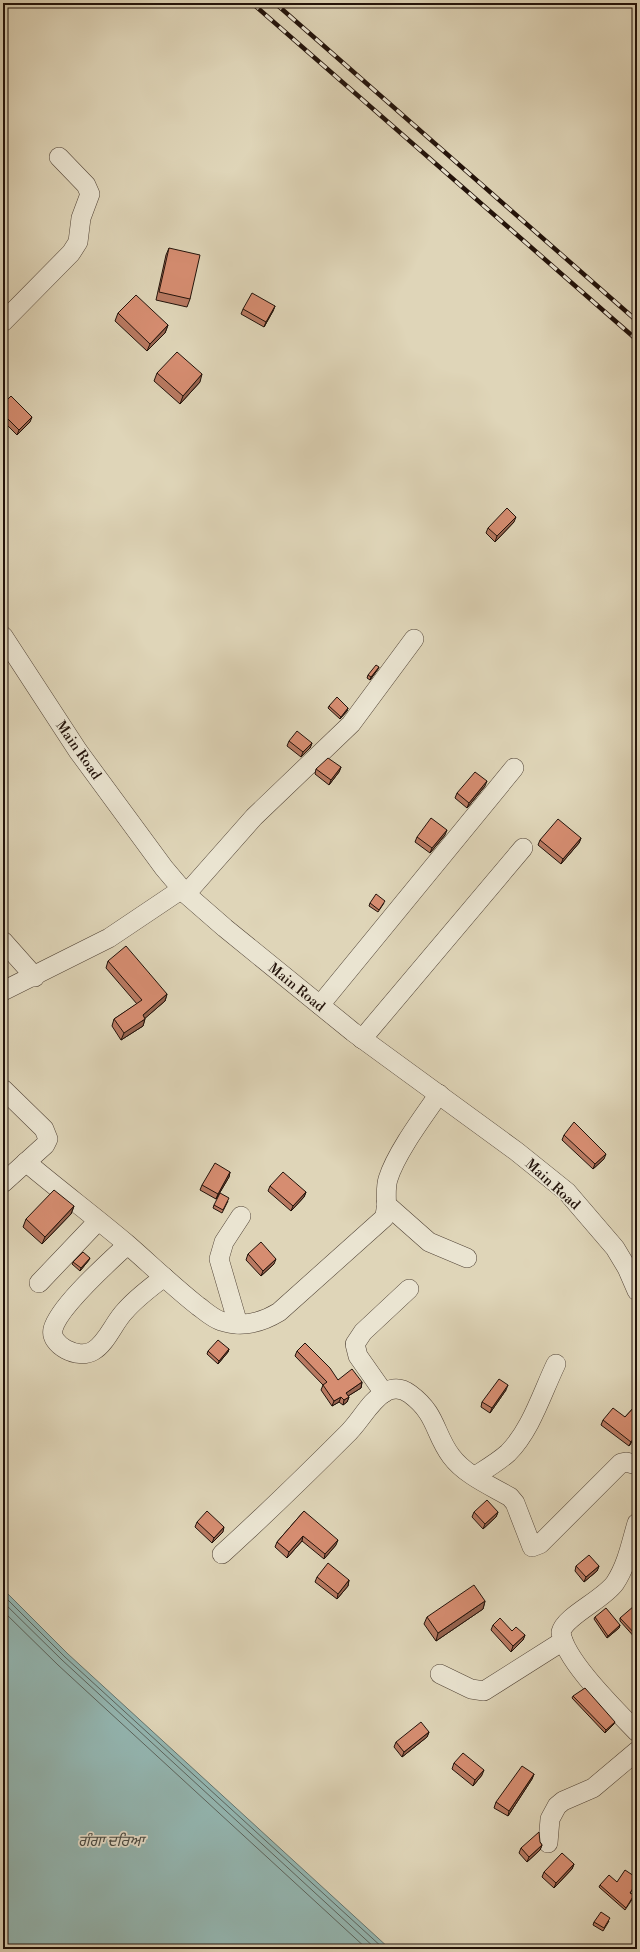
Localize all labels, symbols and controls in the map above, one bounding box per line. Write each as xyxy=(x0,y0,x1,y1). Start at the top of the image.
street label: Main Road xyxy=(51,718,105,784)
street label: Main Road xyxy=(264,959,328,1016)
street label: Main Road xyxy=(521,1155,584,1214)
water label: ਗੰਗਾ ਦਰਿਆ xyxy=(78,1832,147,1851)

